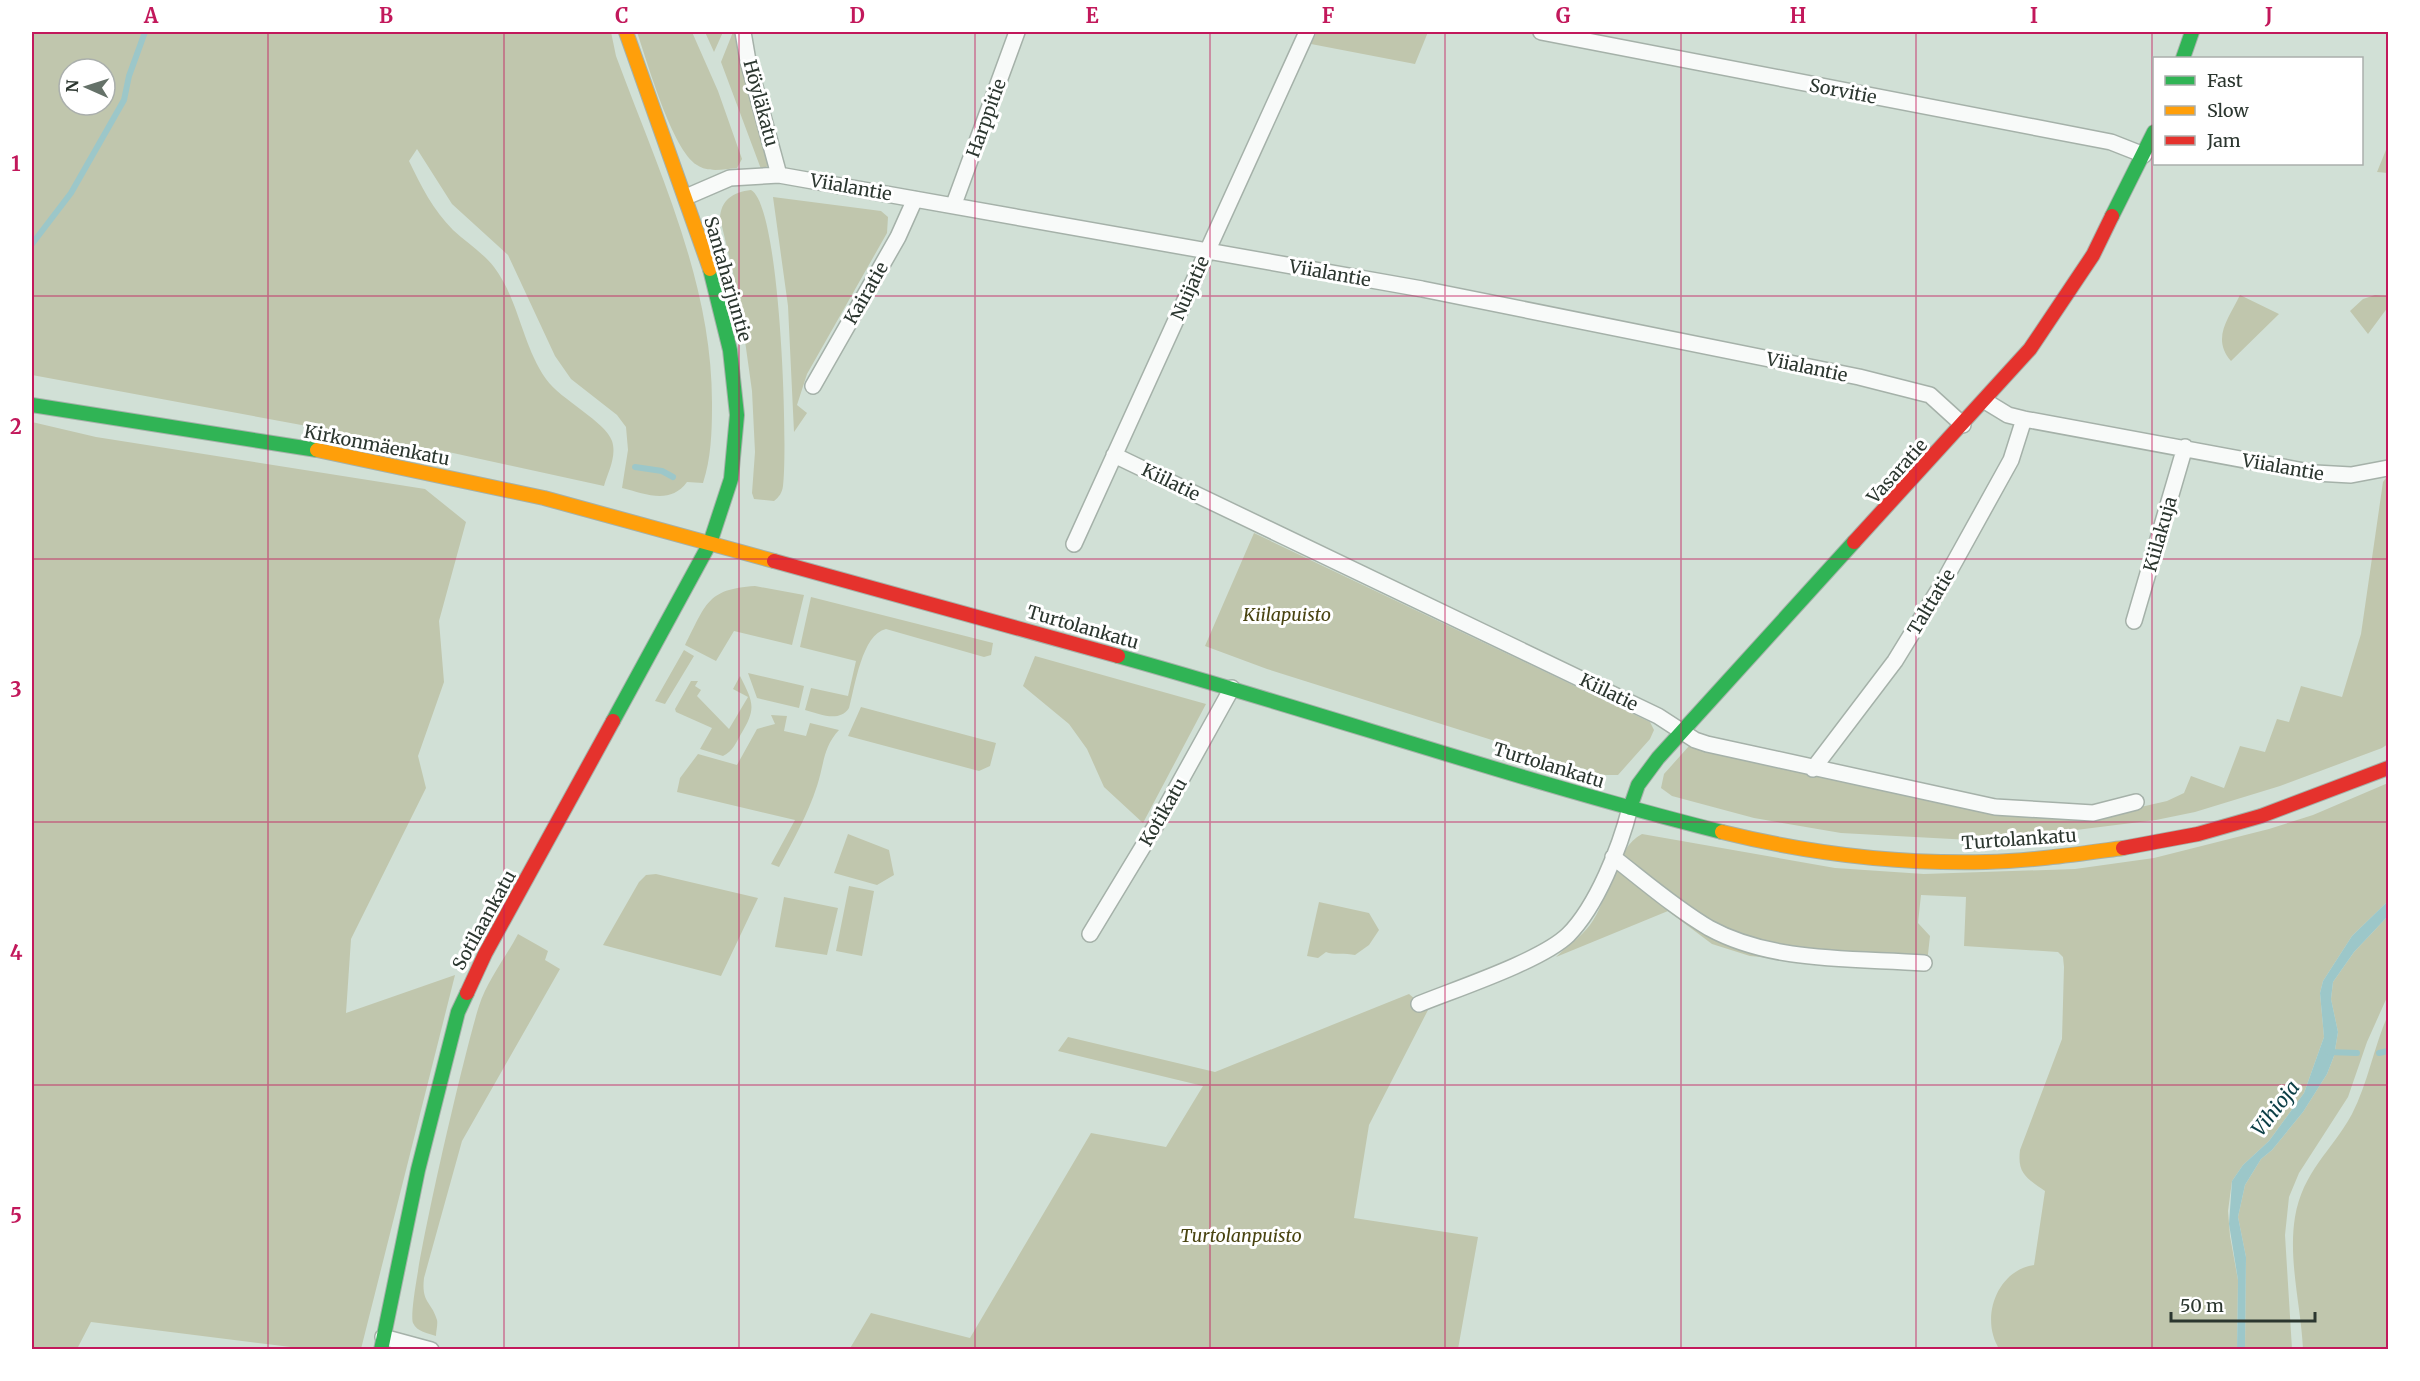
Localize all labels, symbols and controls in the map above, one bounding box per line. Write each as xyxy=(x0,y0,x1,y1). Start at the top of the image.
text: A xyxy=(143,3,159,28)
text: B xyxy=(379,3,393,28)
text: C xyxy=(615,3,629,28)
text: D xyxy=(849,3,865,28)
text: E xyxy=(1085,3,1099,28)
text: F xyxy=(1322,3,1335,28)
text: G xyxy=(1556,3,1571,28)
text: H xyxy=(1790,3,1806,28)
text: I xyxy=(2030,3,2038,28)
text: J xyxy=(2264,3,2273,28)
north arrow xyxy=(57,57,117,117)
street label: Höyläkatu xyxy=(738,57,784,149)
legend xyxy=(2153,57,2363,165)
text: Fast xyxy=(2207,69,2243,92)
street label: Sorvitie xyxy=(1807,73,1879,109)
street label: Harppitie xyxy=(961,75,1011,161)
text: N xyxy=(62,79,82,93)
text: Slow xyxy=(2207,99,2250,122)
text: Jam xyxy=(2206,129,2241,152)
text: 1 xyxy=(11,151,21,176)
street label: Viialantie xyxy=(807,168,894,205)
street label: Santaharjuntie xyxy=(699,214,757,344)
street label: Nuijatie xyxy=(1166,252,1214,324)
street label: Viialantie xyxy=(1286,254,1373,291)
street label: Kairatie xyxy=(839,258,893,328)
street label: Viialantie xyxy=(1763,347,1850,387)
text: 2 xyxy=(10,414,22,439)
street label: Kirkonmäenkatu xyxy=(302,420,452,470)
street label: Vasaratie xyxy=(1861,434,1932,509)
street label: Viialantie xyxy=(2239,448,2326,485)
street label: Kiilatie xyxy=(1138,458,1204,506)
street label: Kiilakuja xyxy=(2138,493,2182,574)
street label: Talttatie xyxy=(1902,565,1960,639)
street label: Turtolankatu xyxy=(1024,600,1142,654)
park label: Kiilapuisto xyxy=(1242,603,1331,626)
street label: Kiilatie xyxy=(1576,668,1642,716)
text: 3 xyxy=(10,677,22,702)
street label: Turtolankatu xyxy=(1491,737,1607,793)
street label: Kotikatu xyxy=(1134,774,1192,850)
street label: Turtolankatu xyxy=(1961,824,2077,854)
street label: Sotilaankatu xyxy=(447,866,521,974)
text: 4 xyxy=(10,940,23,965)
water label: Vihioja xyxy=(2246,1075,2304,1141)
text: 5 xyxy=(10,1203,22,1228)
park label: Turtolanpuisto xyxy=(1180,1224,1302,1247)
scale bar xyxy=(2171,1285,2315,1323)
text: 50 m xyxy=(2180,1294,2224,1317)

